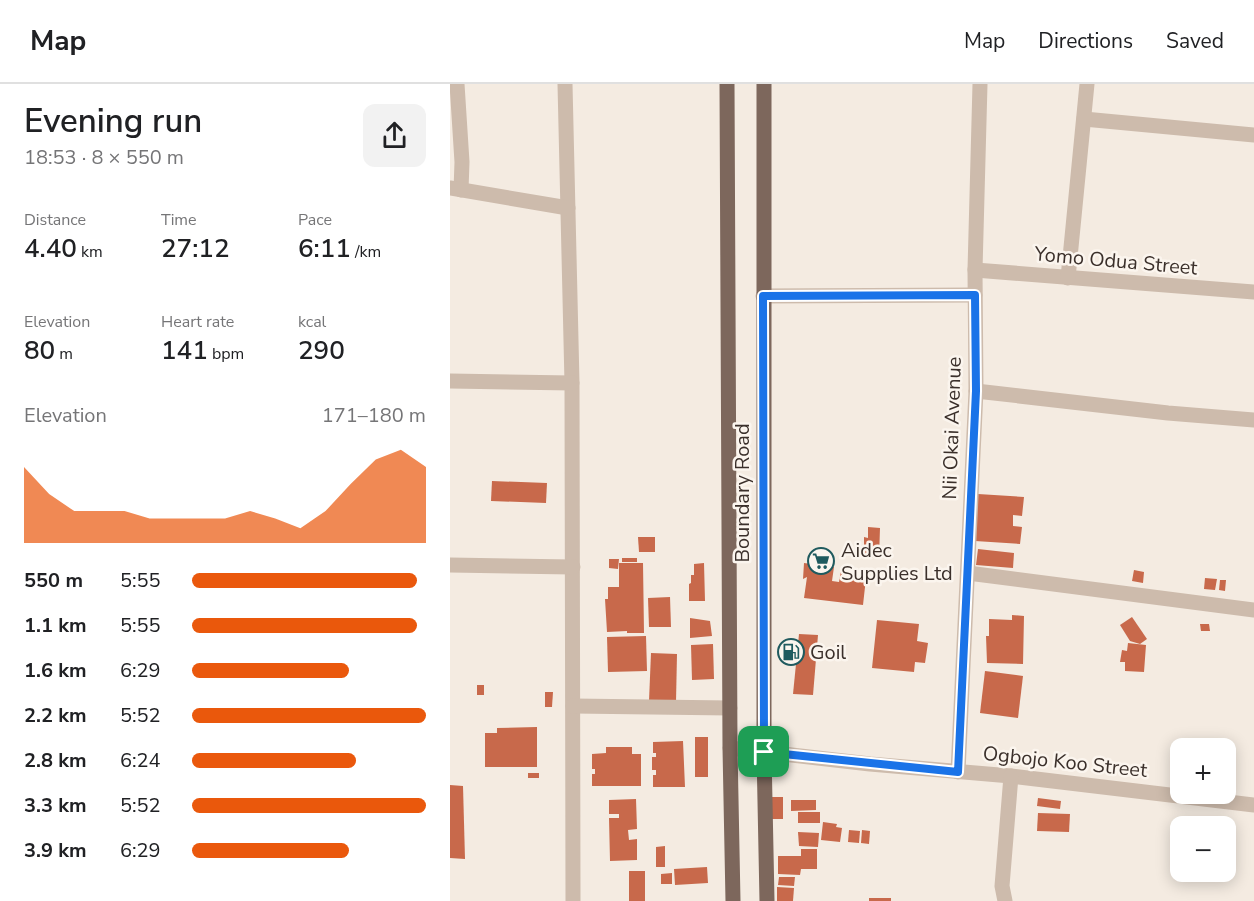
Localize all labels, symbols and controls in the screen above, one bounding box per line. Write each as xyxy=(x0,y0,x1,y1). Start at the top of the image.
text: Map xyxy=(30,22,86,60)
text: Map xyxy=(964,27,1005,55)
text: Directions xyxy=(1038,27,1133,55)
text: Saved xyxy=(1166,27,1224,55)
text: Evening run xyxy=(24,99,202,144)
button: share xyxy=(363,104,426,167)
text: 18:53 · 8 × 550 m xyxy=(24,144,184,171)
text: Distance xyxy=(24,209,86,231)
text: Time xyxy=(161,209,197,231)
text: Pace xyxy=(298,209,332,231)
text: 4.40 xyxy=(24,231,77,266)
text: 27:12 xyxy=(161,231,230,266)
text: 6:11 xyxy=(298,231,351,266)
street label: Yomo Odua Street xyxy=(1032,240,1200,282)
text: km xyxy=(77,241,103,263)
text: /km xyxy=(351,241,381,263)
text: Elevation xyxy=(24,311,90,333)
text: Heart rate xyxy=(161,311,234,333)
text: kcal xyxy=(298,311,326,333)
text: 80 xyxy=(24,333,55,368)
text: 141 xyxy=(161,333,208,368)
text: 290 xyxy=(298,333,345,368)
text: m xyxy=(55,343,73,365)
text: bpm xyxy=(208,343,244,365)
street label: Nii Okai Avenue xyxy=(936,356,968,500)
text: Elevation xyxy=(24,402,107,429)
text: 171–180 m xyxy=(322,402,426,429)
street label: Boundary Road xyxy=(729,423,756,563)
place label: Aidec Supplies Ltd xyxy=(841,537,953,587)
supermarket icon: Aidec Supplies Ltd xyxy=(806,546,836,576)
text: 550 m xyxy=(24,567,83,594)
text: 5:55 xyxy=(120,567,161,594)
text: 1.1 km xyxy=(24,612,87,639)
text: 5:55 xyxy=(120,612,161,639)
fuel station icon: Goil xyxy=(776,637,806,667)
place label: Goil xyxy=(810,639,846,666)
text: 1.6 km xyxy=(24,657,87,684)
text: 6:29 xyxy=(120,657,161,684)
text: 2.2 km xyxy=(24,702,87,729)
text: 5:52 xyxy=(120,702,161,729)
pin xyxy=(738,726,789,777)
icon: arrive xyxy=(747,735,780,768)
map controls xyxy=(1170,738,1236,882)
button: + xyxy=(1170,738,1236,804)
street label: Ogbojo Koo Street xyxy=(982,740,1149,784)
text: 2.8 km xyxy=(24,747,87,774)
text: 6:24 xyxy=(120,747,161,774)
text: 3.3 km xyxy=(24,792,87,819)
text: 5:52 xyxy=(120,792,161,819)
button: − xyxy=(1170,816,1236,882)
text: 3.9 km xyxy=(24,837,87,864)
text: 6:29 xyxy=(120,837,161,864)

